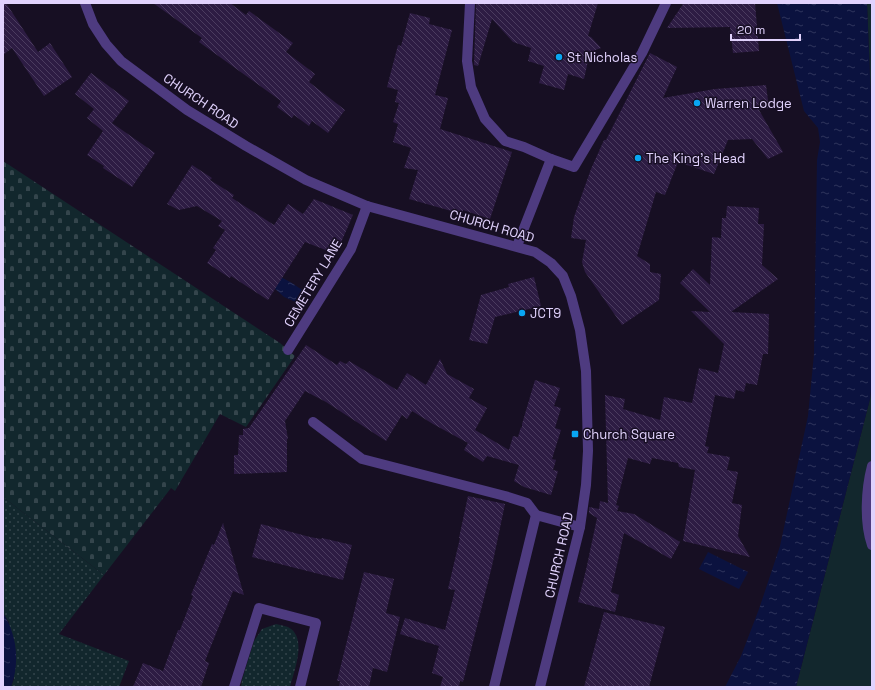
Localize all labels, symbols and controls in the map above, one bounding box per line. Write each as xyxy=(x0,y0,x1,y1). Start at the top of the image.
scale bar xyxy=(731,16,800,42)
text: 20 m xyxy=(737,22,765,38)
place label: St Nicholas xyxy=(567,49,637,66)
marker: St Nicholas xyxy=(554,52,564,62)
street label: CHURCH ROAD xyxy=(160,69,242,133)
place label: Warren Lodge xyxy=(705,95,792,112)
marker: Warren Lodge xyxy=(692,98,702,108)
place label: The King's Head xyxy=(646,150,745,167)
marker: The King's Head xyxy=(633,153,643,163)
street label: CHURCH ROAD xyxy=(448,206,536,246)
street label: CEMETERY LANE xyxy=(280,236,346,330)
place label: JCT9 xyxy=(530,305,561,322)
marker: JCT9 xyxy=(517,308,527,318)
place label: Church Square xyxy=(583,426,675,443)
marker: Church Square xyxy=(570,429,580,439)
street label: CHURCH ROAD xyxy=(541,510,577,600)

